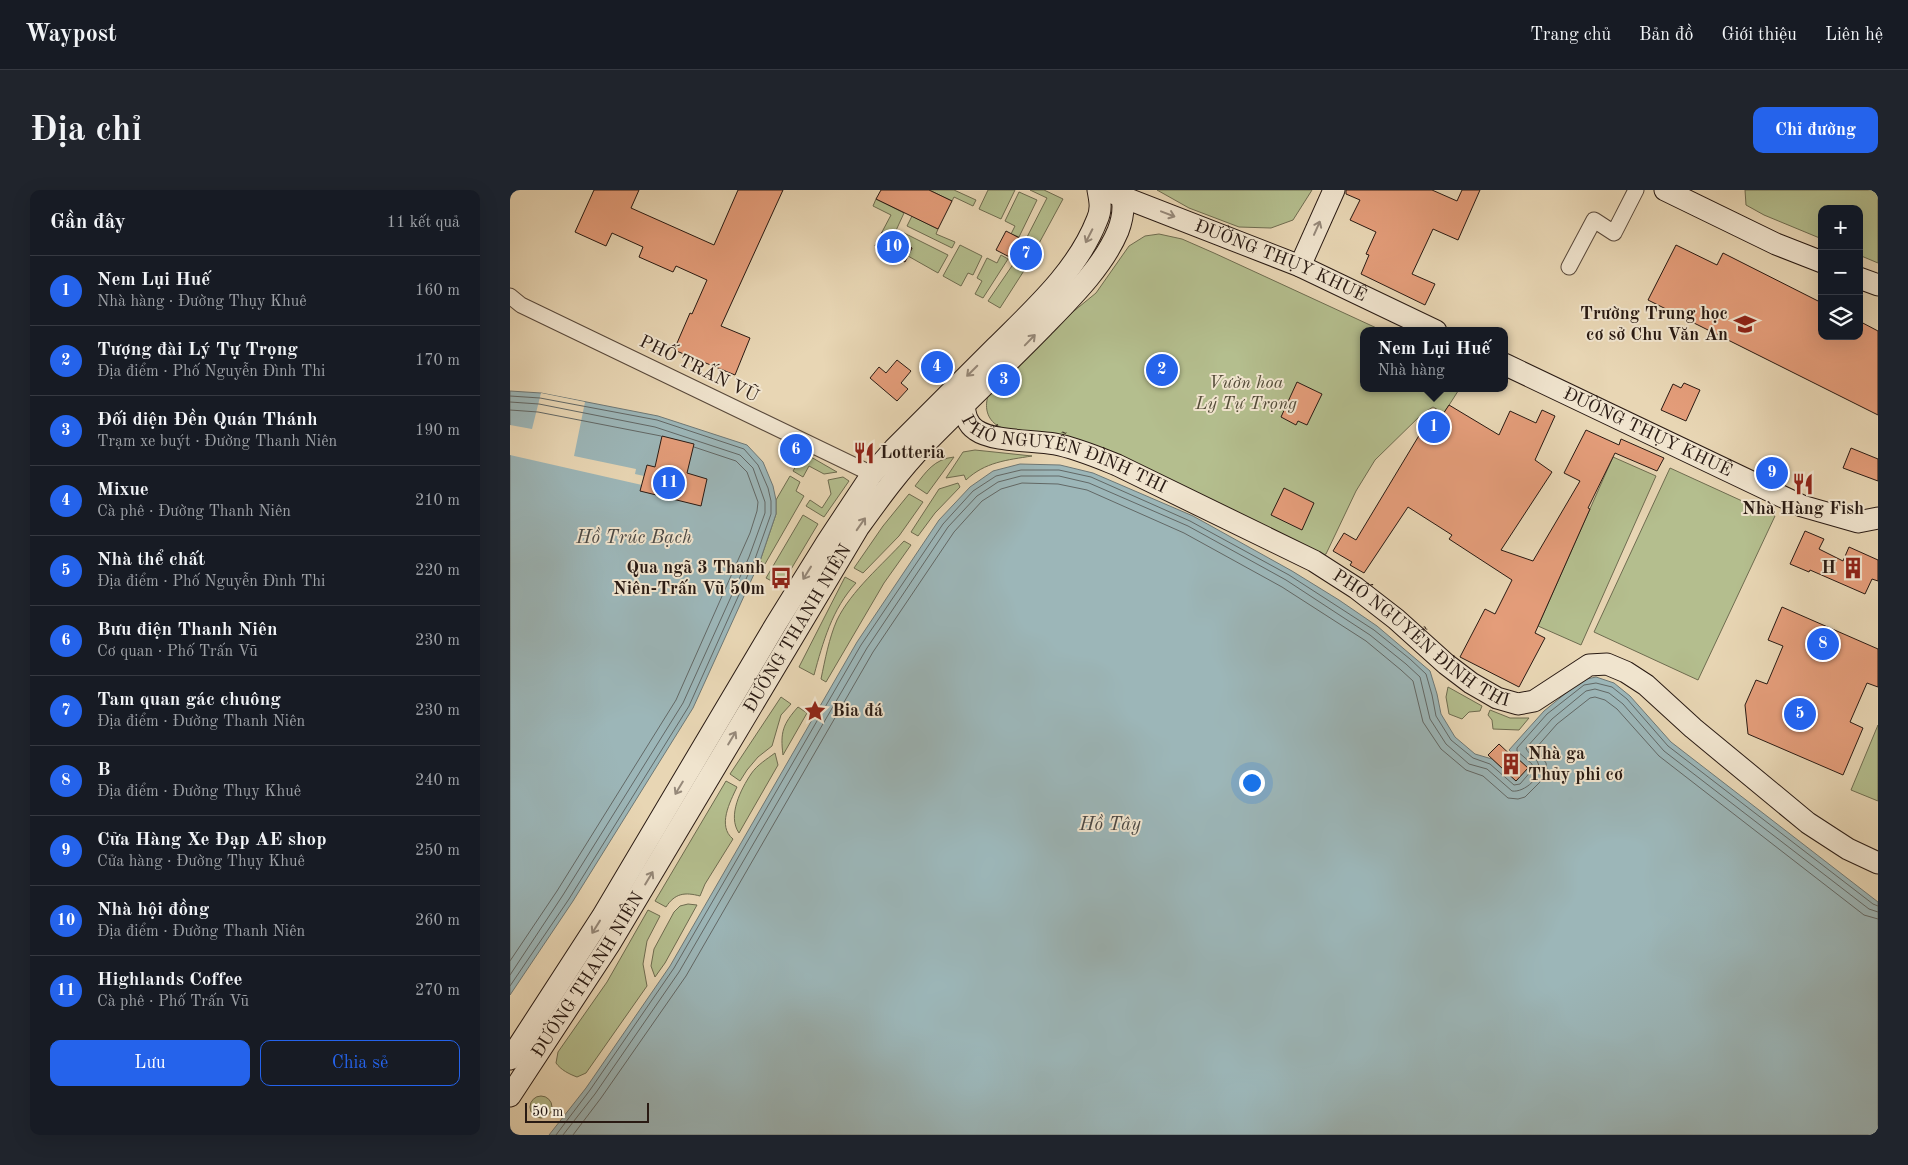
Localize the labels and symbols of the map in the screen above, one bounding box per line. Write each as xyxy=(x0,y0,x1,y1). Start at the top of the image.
one-way arrow xyxy=(1160,210,1175,219)
street label: ĐƯỜNG THỤY KHUÊ xyxy=(1192,217,1371,305)
one-way arrow xyxy=(1313,221,1323,236)
pin: 10 xyxy=(877,228,909,266)
one-way arrow xyxy=(1084,228,1093,243)
pin: 7 xyxy=(1010,235,1042,273)
place label: Trường Trung học cơ sở Chu Văn An xyxy=(1580,305,1728,344)
school or university icon: Trường Trung học cơ sở Chu Văn An xyxy=(1732,311,1758,337)
street label: PHỐ TRẤN VŨ xyxy=(636,327,764,406)
one-way arrow xyxy=(1023,335,1035,347)
pin: 4 xyxy=(921,348,953,386)
pin: 2 xyxy=(1146,351,1178,389)
pin: 3 xyxy=(988,361,1020,399)
one-way arrow xyxy=(966,365,978,378)
park label: Vườn hoa Lý Tự Trọng xyxy=(1194,374,1297,413)
street label: ĐƯỜNG THỤY KHUÊ xyxy=(1560,385,1736,480)
pin: 1 xyxy=(1418,408,1450,446)
street label: PHỐ NGUYỄN ĐÌNH THI xyxy=(957,412,1169,497)
pin: 6 xyxy=(780,431,812,469)
restaurant icon: Lotteria xyxy=(851,440,877,466)
place label: Lotteria xyxy=(880,444,945,462)
pin: 9 xyxy=(1756,454,1788,492)
pin: 11 xyxy=(653,464,685,502)
restaurant icon: Nhà Hàng Fish xyxy=(1790,471,1816,497)
place label: Nhà Hàng Fish xyxy=(1742,500,1864,518)
one-way arrow xyxy=(856,517,866,531)
water label: Hồ Trúc Bạch xyxy=(575,527,692,548)
street label: ĐƯỜNG THANH NIÊN xyxy=(741,541,855,716)
building icon: H xyxy=(1840,555,1866,581)
place label: Qua ngã 3 Thanh Niên-Trấn Vũ 50m xyxy=(613,559,765,598)
place label: H xyxy=(1821,559,1836,577)
bus stop icon: Qua ngã 3 Thanh Niên-Trấn Vũ 50m xyxy=(768,565,794,591)
one-way arrow xyxy=(802,566,812,580)
street label: PHỐ NGUYỄN ĐÌNH THI xyxy=(1329,566,1511,710)
pin: 8 xyxy=(1807,625,1839,663)
pin: 5 xyxy=(1784,695,1816,733)
place icon: Bia đá xyxy=(802,698,828,724)
place label: Bia đá xyxy=(832,702,883,720)
one-way arrow xyxy=(728,732,738,746)
place label: Nhà ga Thủy phi cơ xyxy=(1528,745,1623,784)
building icon: Nhà ga Thủy phi cơ xyxy=(1498,751,1524,777)
your location xyxy=(1239,770,1265,796)
one-way arrow xyxy=(674,780,684,794)
water label: Hồ Tây xyxy=(1078,814,1141,835)
one-way arrow xyxy=(645,872,655,886)
street label: ĐƯỜNG THANH NIÊN xyxy=(529,889,647,1061)
one-way arrow xyxy=(591,920,601,934)
scale bar xyxy=(525,1100,649,1123)

